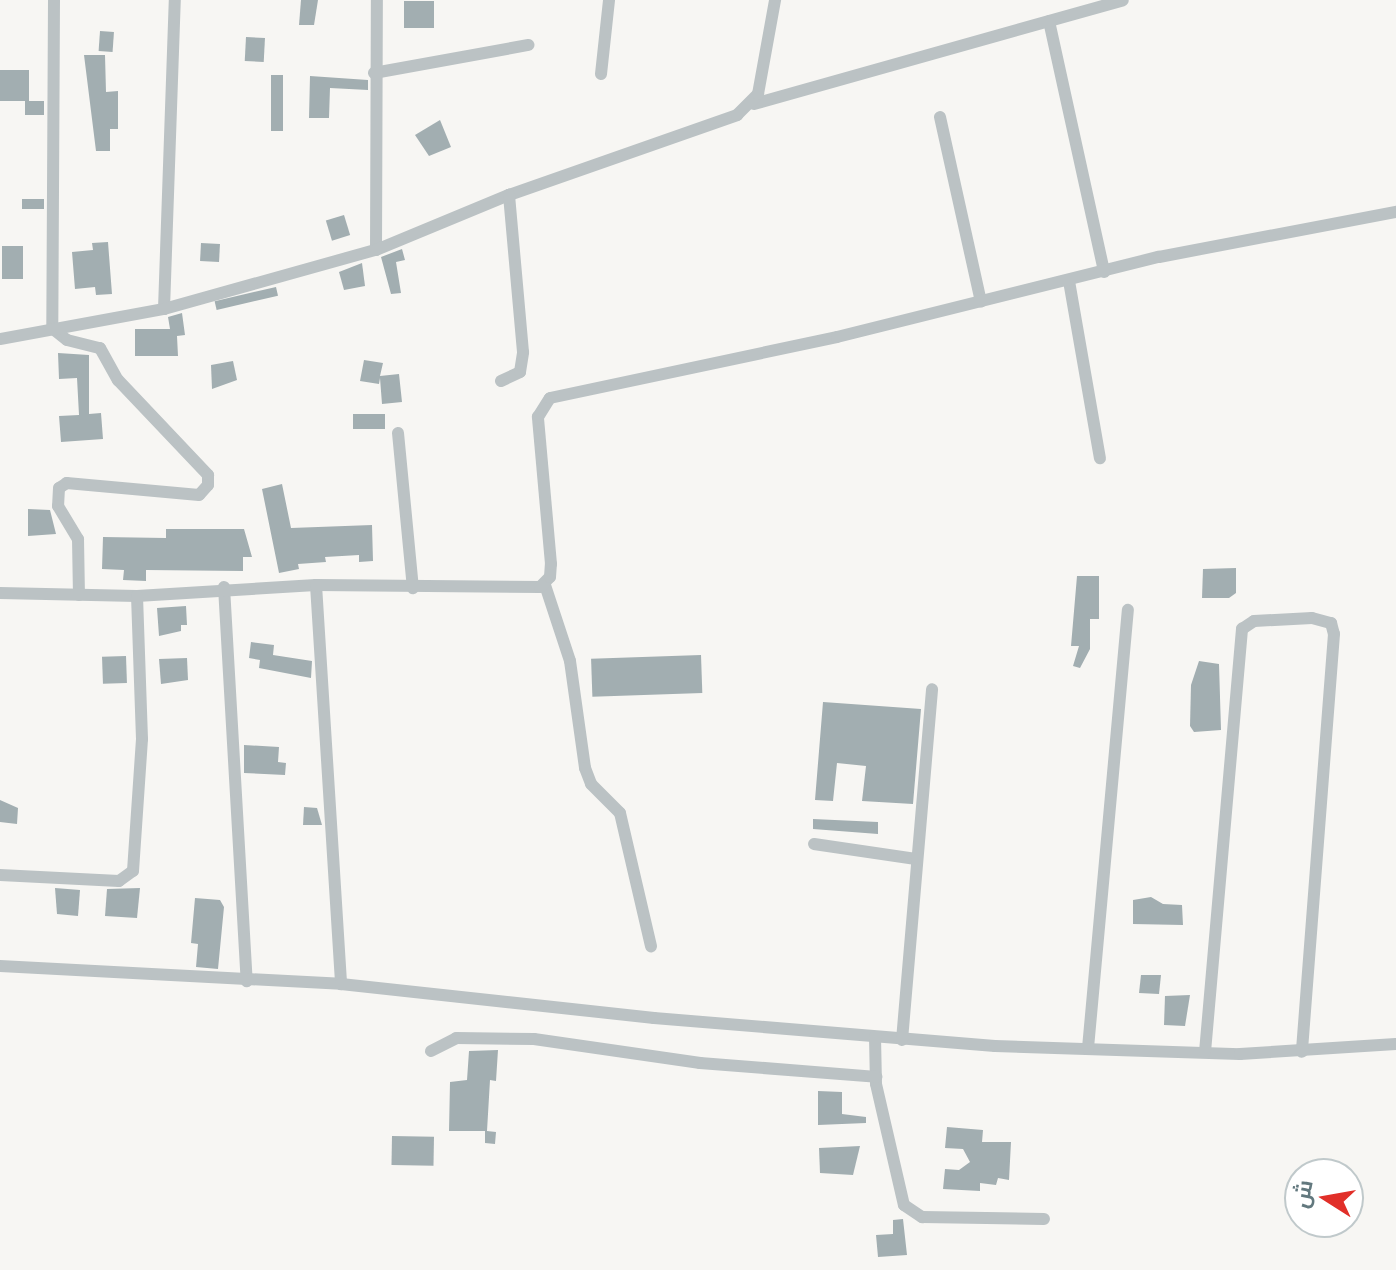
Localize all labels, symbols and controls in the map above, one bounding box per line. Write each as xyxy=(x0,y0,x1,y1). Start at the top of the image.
north arrow xyxy=(1284,1158,1364,1238)
text: ش xyxy=(1285,1177,1319,1210)

